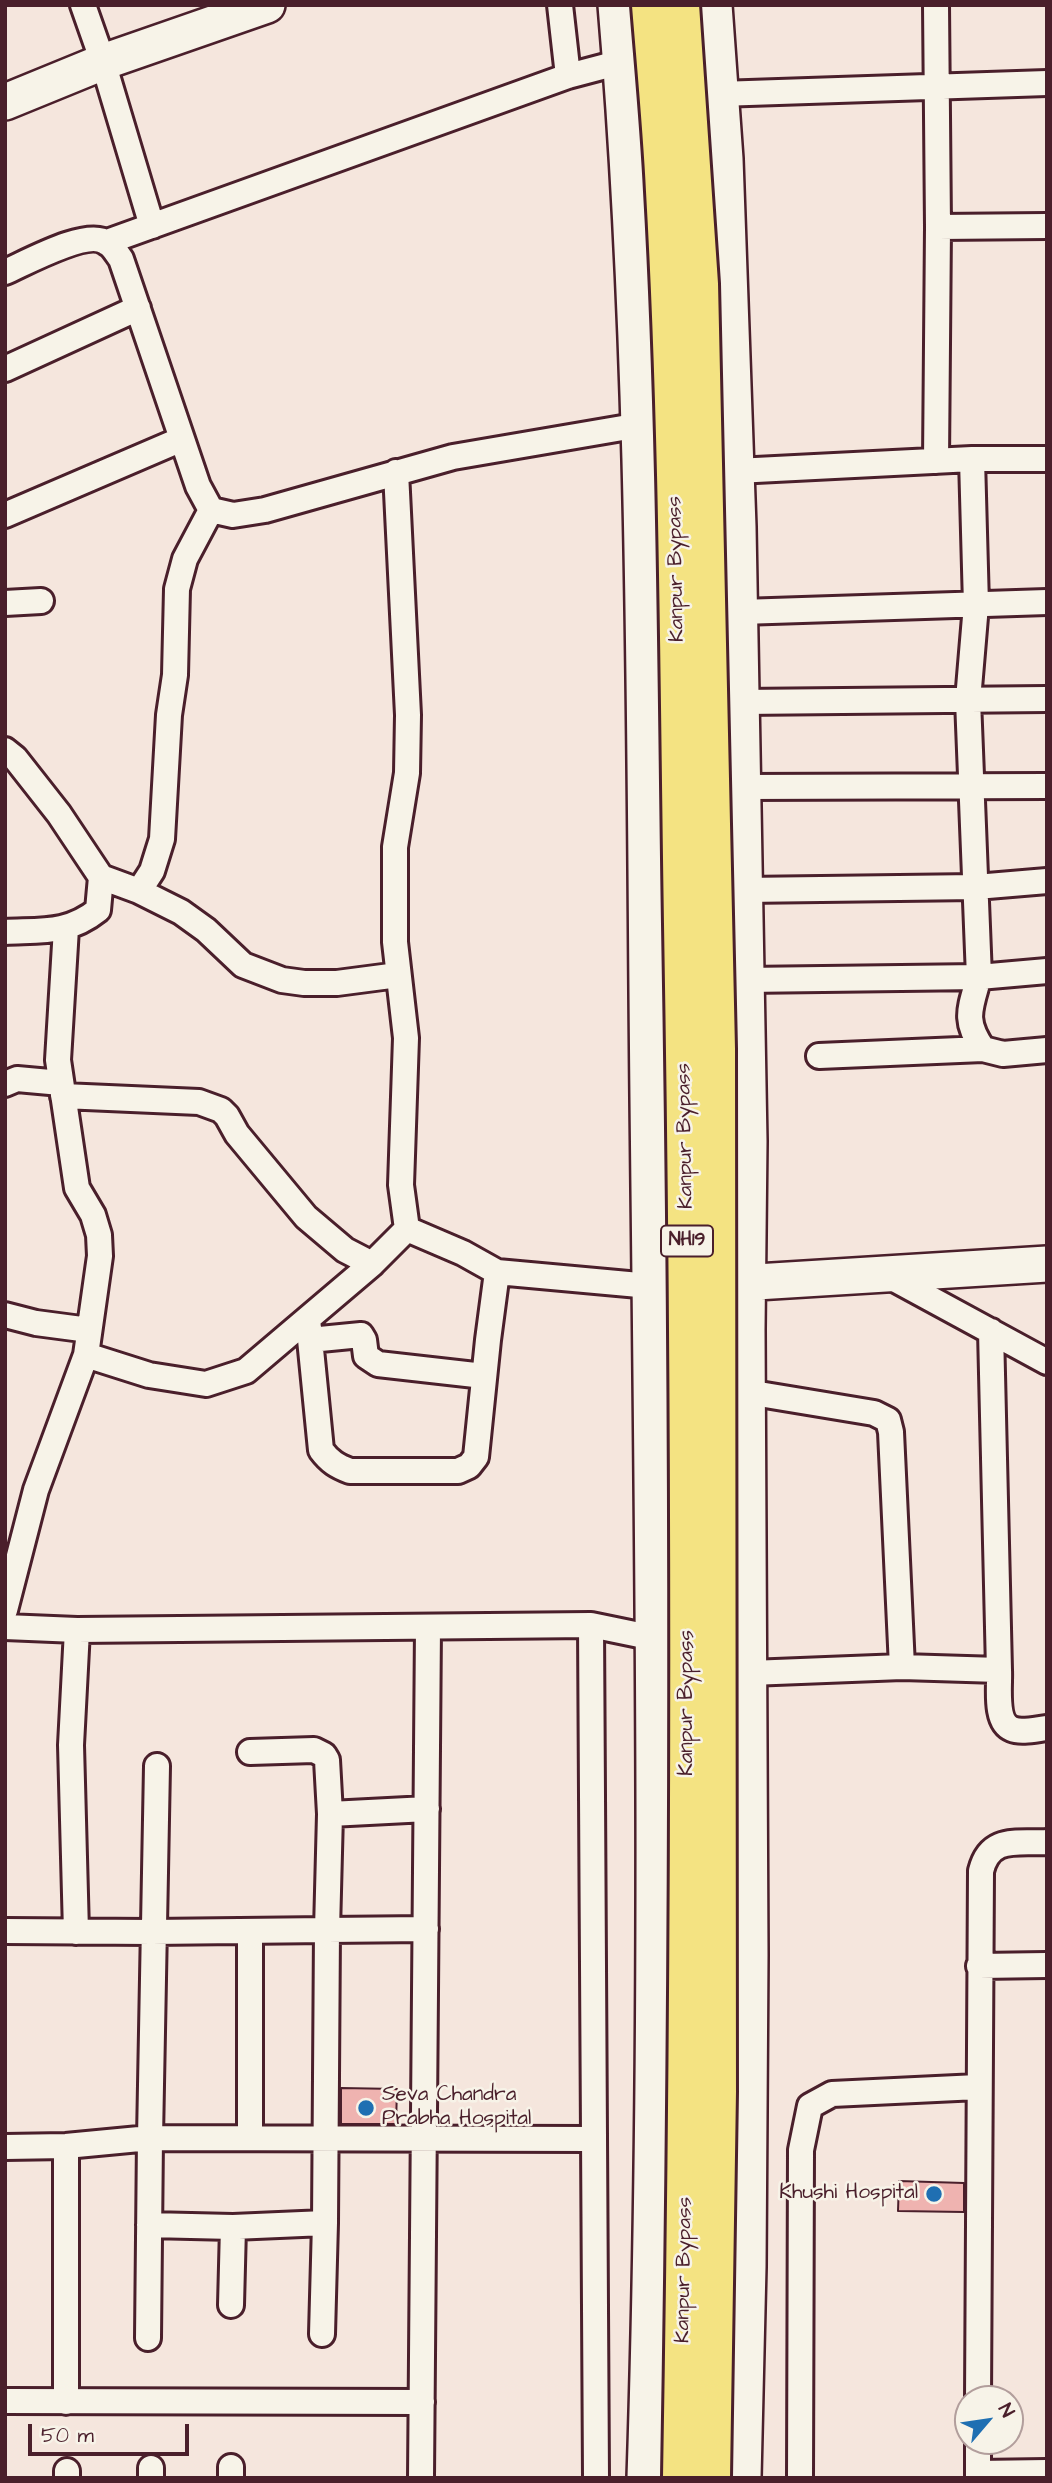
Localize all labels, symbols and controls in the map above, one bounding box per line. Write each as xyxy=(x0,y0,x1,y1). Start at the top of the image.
street label: Kanpur Bypass xyxy=(663,496,691,642)
street label: Kanpur Bypass xyxy=(672,1063,700,1209)
road number: NH19 xyxy=(661,1226,713,1256)
street label: Kanpur Bypass xyxy=(675,1630,701,1776)
place label: Seva Chandra Prabha Hospital xyxy=(382,2083,531,2133)
marker: Seva Chandra Prabha Hospital xyxy=(356,2098,376,2118)
place label: Khushi Hospital xyxy=(779,2181,918,2207)
marker: Khushi Hospital xyxy=(924,2184,944,2204)
street label: Kanpur Bypass xyxy=(671,2197,699,2343)
north arrow xyxy=(954,2385,1024,2455)
text: N xyxy=(991,2399,1021,2422)
scale bar xyxy=(32,2410,192,2454)
text: 50 m xyxy=(41,2421,94,2450)

